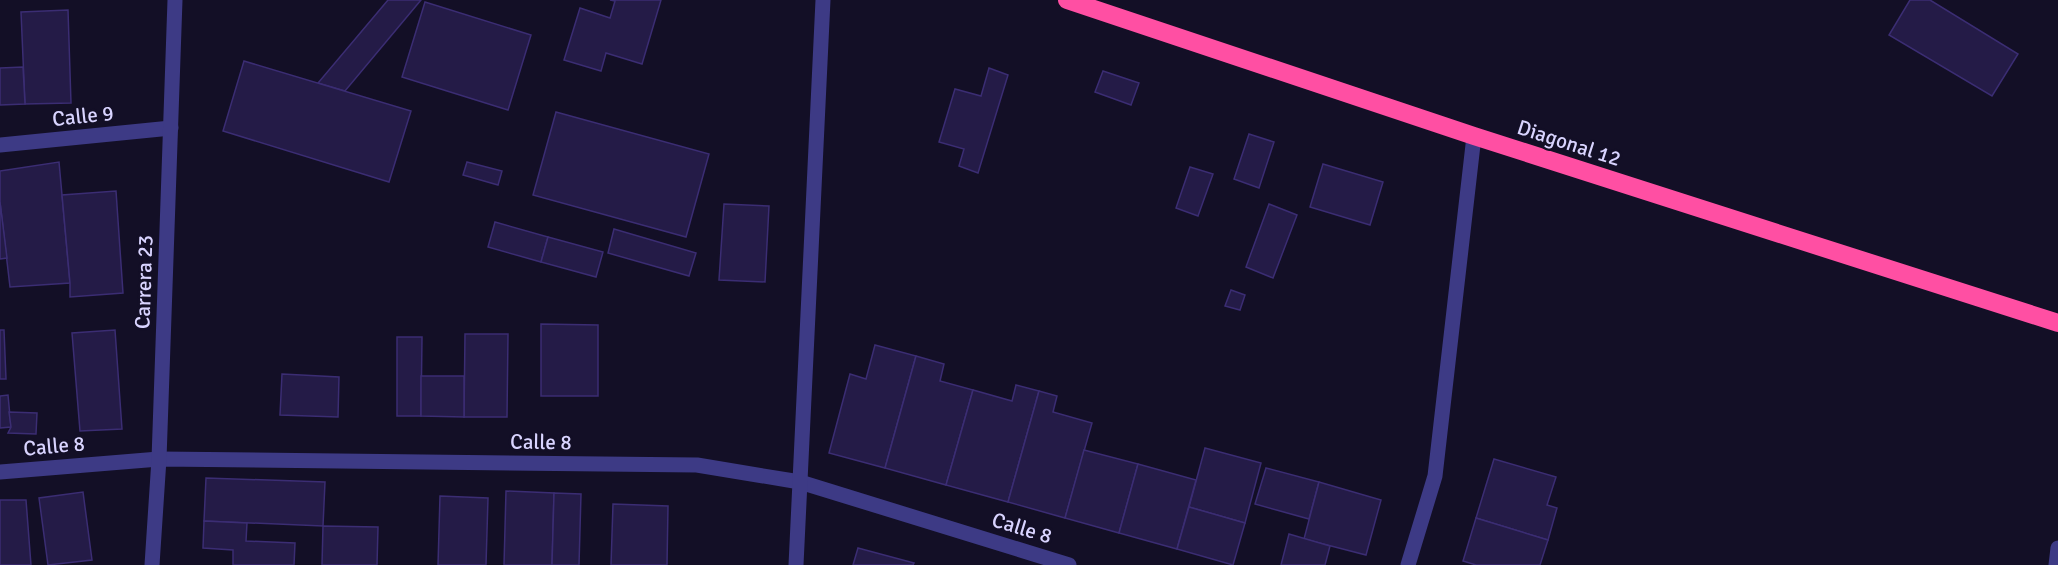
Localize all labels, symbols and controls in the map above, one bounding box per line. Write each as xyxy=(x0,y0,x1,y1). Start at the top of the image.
street label: Calle 9 xyxy=(51,100,115,132)
street label: Diagonal 12 xyxy=(1514,114,1624,172)
street label: Carrera 23 xyxy=(129,234,159,330)
street label: Calle 8 xyxy=(510,428,572,456)
street label: Calle 8 xyxy=(22,430,86,462)
street label: Calle 8 xyxy=(989,507,1055,549)

